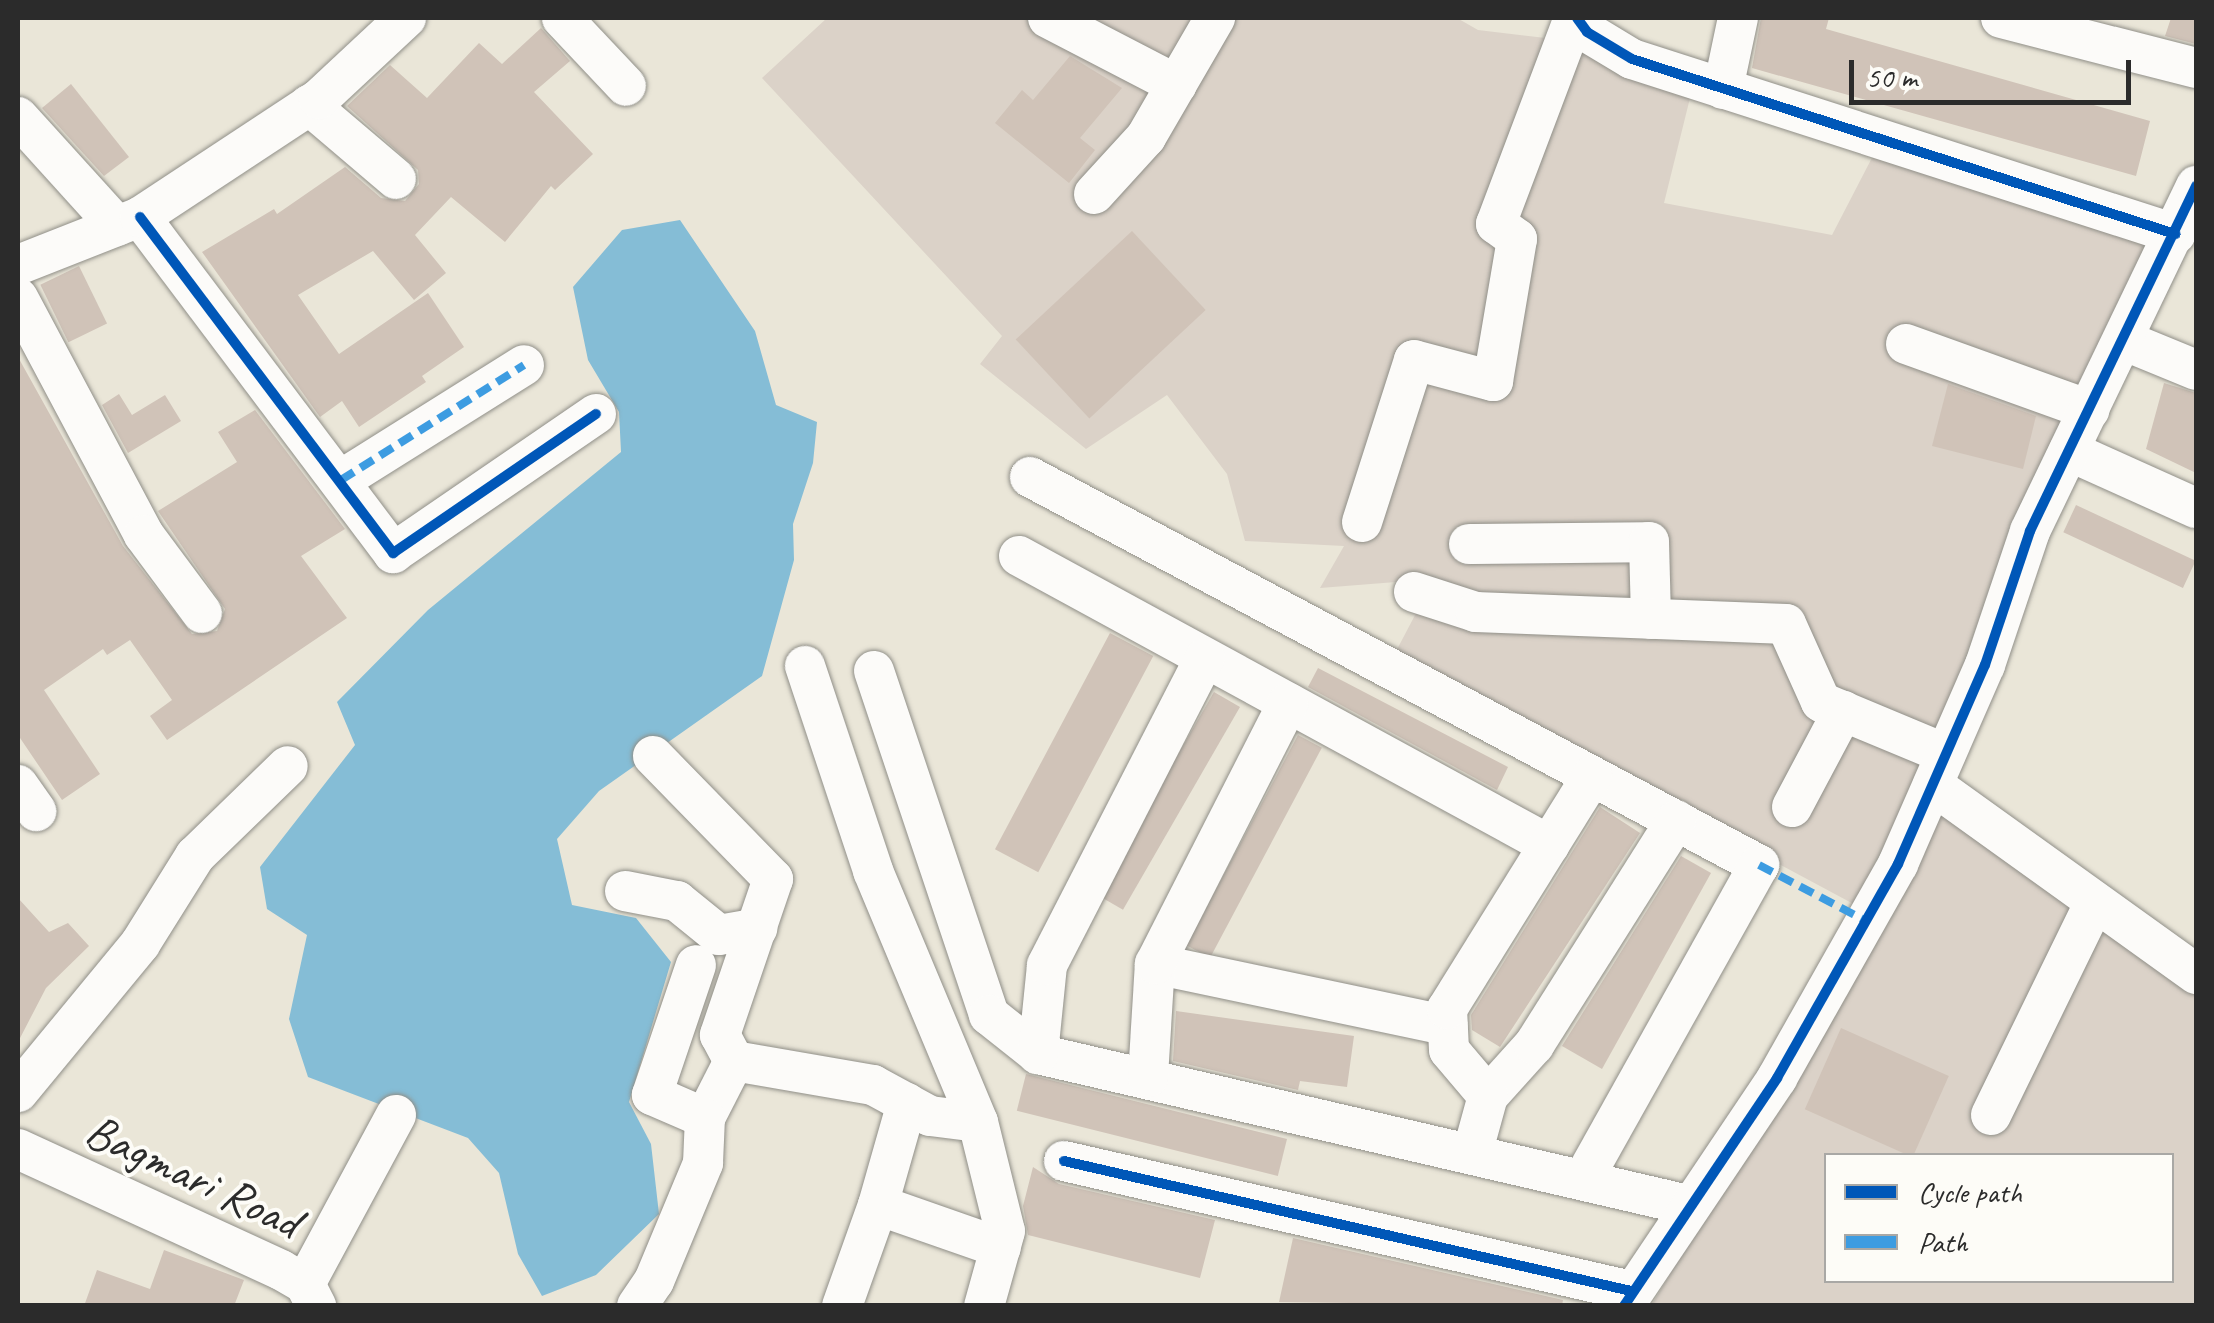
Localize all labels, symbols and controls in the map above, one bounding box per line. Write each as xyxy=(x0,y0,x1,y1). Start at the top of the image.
scale bar xyxy=(1854,40,2136,102)
text: 50 m xyxy=(1866,58,1917,96)
street label: Bagmari Road xyxy=(77,1101,309,1251)
legend xyxy=(1824,1153,2174,1283)
text: Cycle path xyxy=(1918,1173,2022,1211)
text: Path xyxy=(1918,1223,1967,1261)

